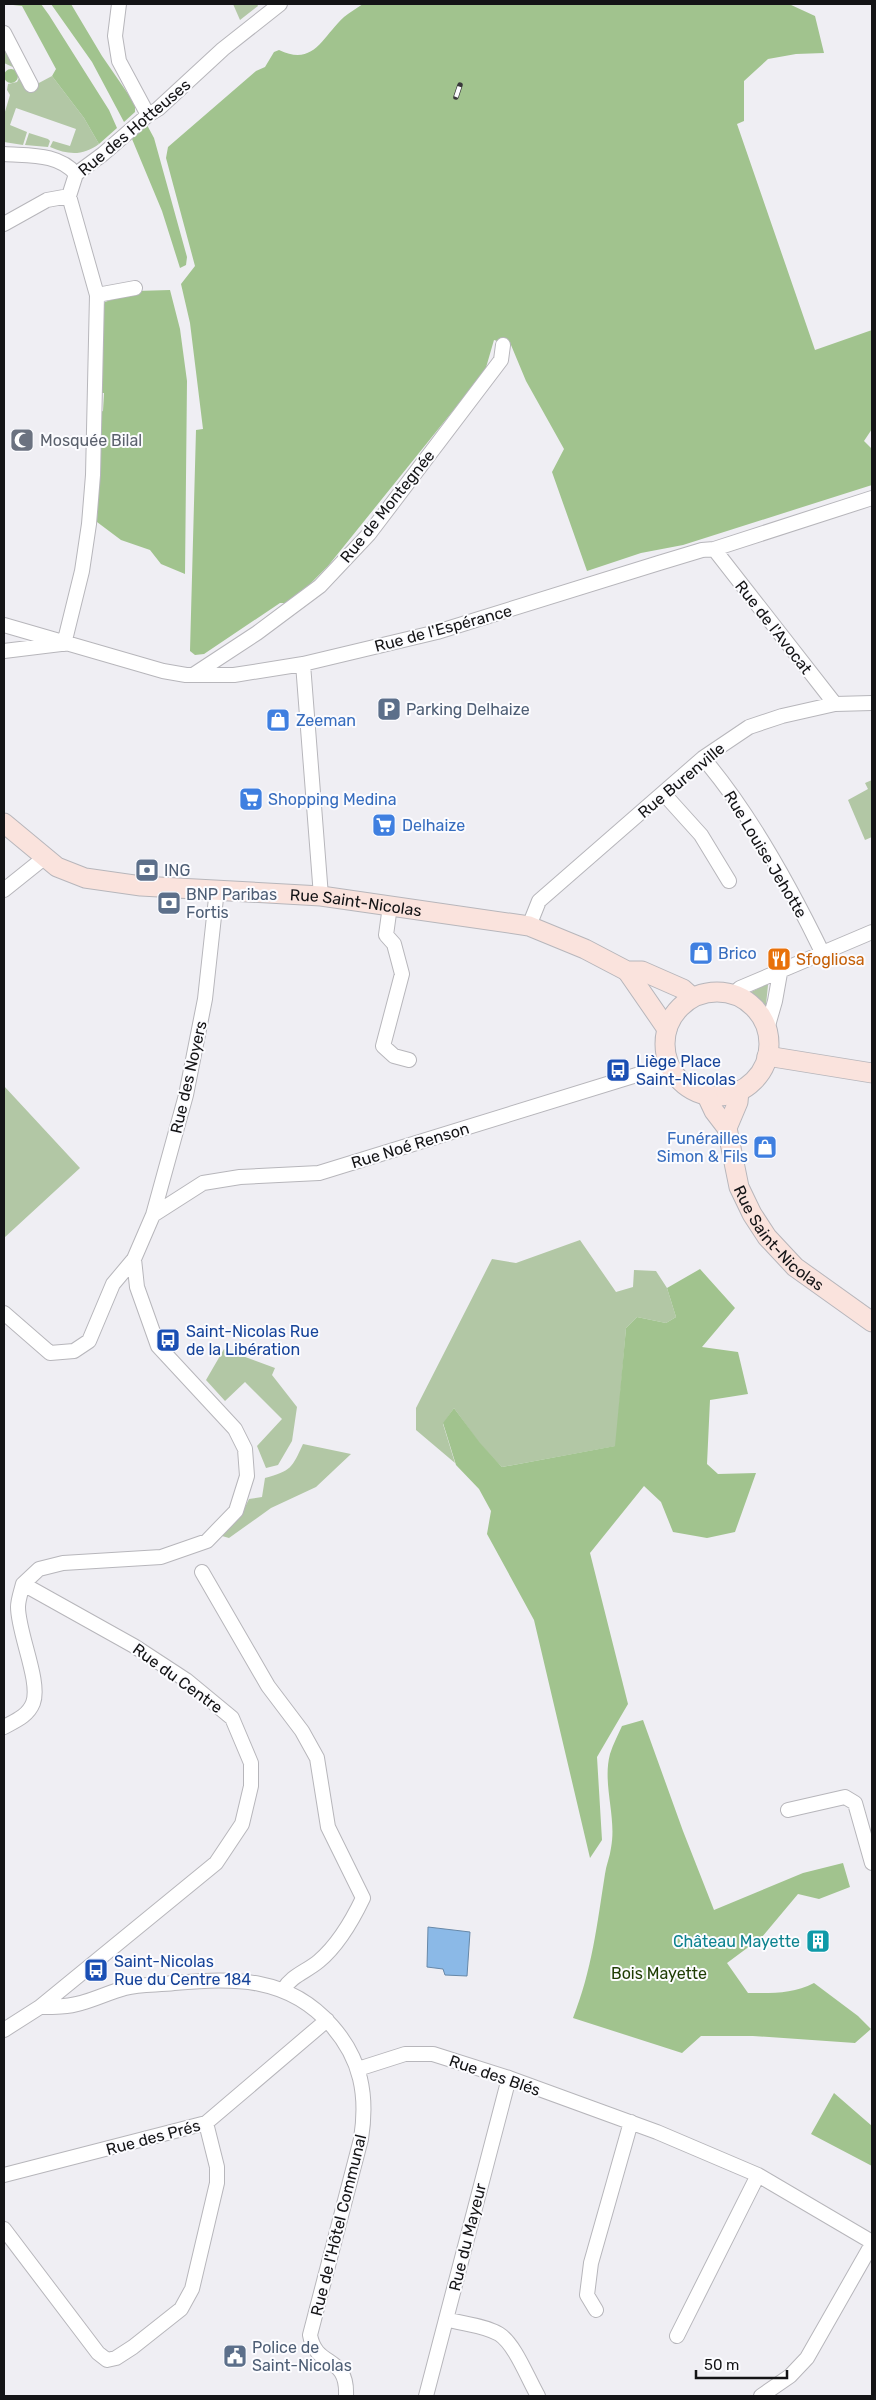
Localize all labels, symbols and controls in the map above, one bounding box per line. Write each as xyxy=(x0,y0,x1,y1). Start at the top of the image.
street label: Rue des Hotteuses xyxy=(74,75,194,180)
mosque icon: Mosquée Bilal xyxy=(9,427,35,453)
place label: Mosquée Bilal xyxy=(40,431,142,450)
street label: Rue de Montegnée xyxy=(336,446,439,566)
street label: Rue de l'Avocat xyxy=(731,577,816,678)
street label: Rue de l'Espérance xyxy=(372,601,514,656)
parking icon: Parking Delhaize xyxy=(376,696,402,722)
place label: Parking Delhaize xyxy=(406,700,530,719)
shop icon: Zeeman xyxy=(265,707,291,733)
place label: Zeeman xyxy=(296,711,356,730)
street label: Rue Burenville xyxy=(634,739,728,822)
supermarket icon: Shopping Medina xyxy=(238,786,264,812)
street label: Rue Louise Jehotte xyxy=(720,787,811,921)
place label: Shopping Medina xyxy=(268,790,397,809)
supermarket icon: Delhaize xyxy=(371,812,397,838)
place label: Delhaize xyxy=(402,816,465,835)
bank icon: ING xyxy=(134,857,160,883)
place label: ING xyxy=(164,861,190,880)
place label: BNP Paribas Fortis xyxy=(186,885,277,922)
street label: Rue Saint-Nicolas xyxy=(289,885,423,920)
bank icon: BNP Paribas Fortis xyxy=(156,890,182,916)
shop icon: Brico xyxy=(688,940,714,966)
place label: Brico xyxy=(718,944,757,963)
restaurant icon: Sfogliosa xyxy=(766,946,792,972)
place label: Sfogliosa xyxy=(796,950,865,969)
street label: Rue des Noyers xyxy=(166,1019,211,1135)
place label: Liège Place Saint-Nicolas xyxy=(636,1052,736,1089)
bus stop icon: Liège Place Saint-Nicolas xyxy=(605,1057,631,1083)
street label: Rue Noé Renson xyxy=(349,1119,471,1172)
place label: Funérailles Simon & Fils xyxy=(657,1129,748,1166)
shop icon: Funérailles Simon & Fils xyxy=(752,1134,778,1160)
street label: Rue Saint-Nicolas xyxy=(730,1182,828,1295)
place label: Saint-Nicolas Rue de la Libération xyxy=(186,1322,319,1359)
bus stop icon: Saint-Nicolas Rue de la Libération xyxy=(155,1327,181,1353)
street label: Rue du Centre xyxy=(129,1639,226,1717)
building icon: Château Mayette xyxy=(805,1928,831,1954)
place label: Château Mayette xyxy=(673,1932,800,1951)
place label: Saint-Nicolas Rue du Centre 184 xyxy=(114,1952,251,1989)
bus stop icon: Saint-Nicolas Rue du Centre 184 xyxy=(83,1957,109,1983)
park label: Bois Mayette xyxy=(611,1964,707,1983)
street label: Rue des Blés xyxy=(447,2051,543,2100)
street label: Rue des Prés xyxy=(104,2116,202,2159)
street label: Rue de l'Hôtel Communal xyxy=(307,2132,370,2318)
street label: Rue du Mayeur xyxy=(445,2181,490,2293)
place label: Police de Saint-Nicolas xyxy=(252,2338,352,2375)
public building icon: Police de Saint-Nicolas xyxy=(222,2343,248,2369)
scale bar xyxy=(696,2348,787,2380)
text: 50 m xyxy=(704,2356,739,2374)

